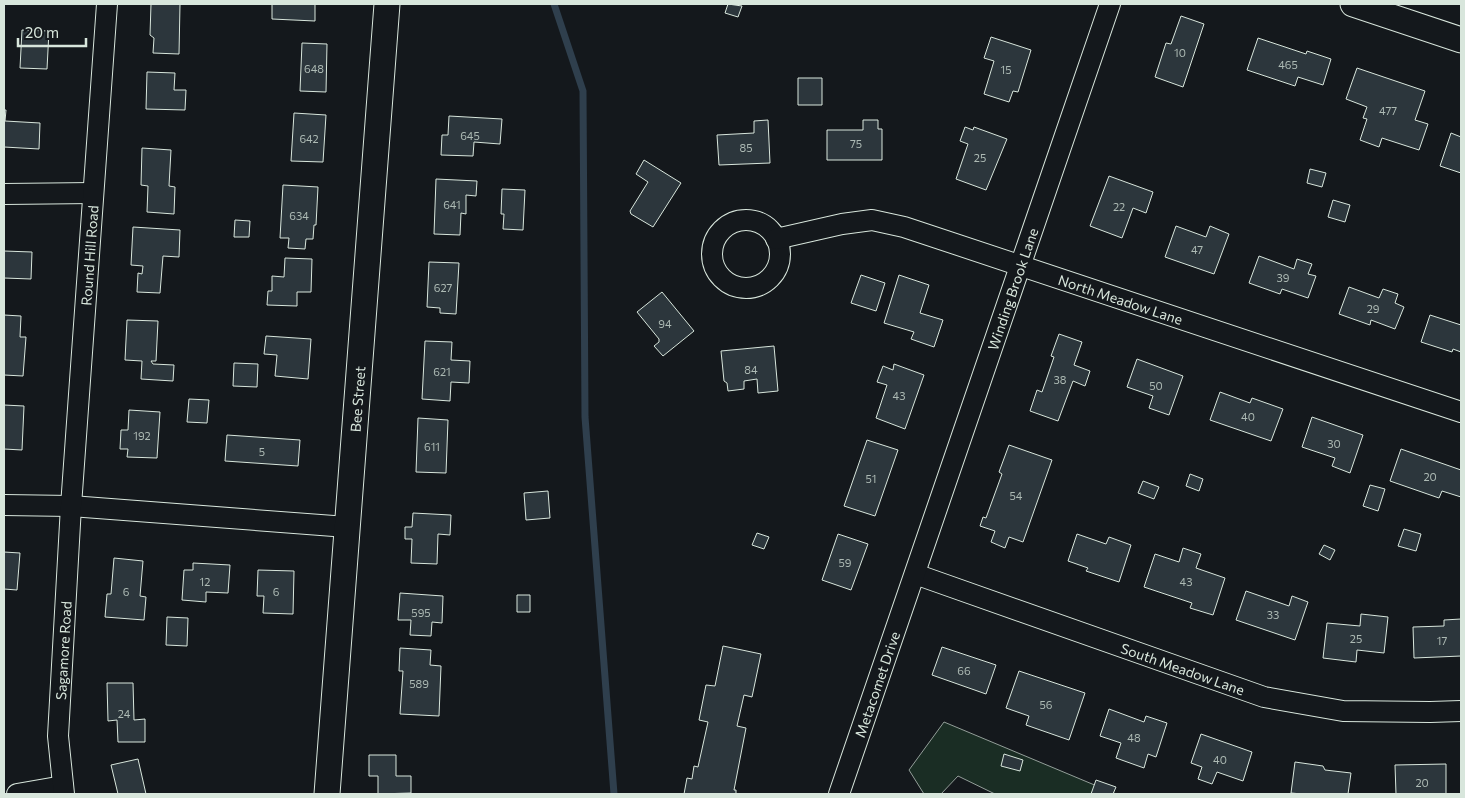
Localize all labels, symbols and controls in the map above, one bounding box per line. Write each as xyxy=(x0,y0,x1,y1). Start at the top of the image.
scale bar xyxy=(18,15,85,47)
text: 20 m xyxy=(25,23,59,41)
house number: 10 xyxy=(1174,46,1186,59)
house number: 465 xyxy=(1278,58,1298,71)
house number: 648 xyxy=(304,62,324,75)
house number: 15 xyxy=(1000,63,1012,76)
house number: 477 xyxy=(1379,104,1397,117)
house number: 645 xyxy=(460,129,480,142)
house number: 642 xyxy=(299,132,319,145)
house number: 75 xyxy=(850,137,862,150)
house number: 85 xyxy=(740,141,753,154)
house number: 25 xyxy=(974,151,986,164)
house number: 641 xyxy=(443,198,461,211)
house number: 22 xyxy=(1113,200,1125,213)
street label: Round Hill Road xyxy=(77,205,101,306)
house number: 634 xyxy=(289,209,309,222)
street label: Winding Brook Lane xyxy=(983,226,1041,352)
house number: 47 xyxy=(1191,243,1203,256)
street label: North Meadow Lane xyxy=(1056,270,1185,328)
house number: 39 xyxy=(1277,271,1290,284)
house number: 627 xyxy=(434,281,452,294)
house number: 29 xyxy=(1367,302,1380,315)
house number: 94 xyxy=(658,317,672,330)
house number: 84 xyxy=(744,363,758,376)
street label: Bee Street xyxy=(346,365,368,433)
house number: 621 xyxy=(433,365,451,378)
house number: 38 xyxy=(1054,373,1067,386)
house number: 50 xyxy=(1149,379,1163,392)
house number: 43 xyxy=(893,389,905,402)
house number: 40 xyxy=(1241,410,1255,423)
house number: 192 xyxy=(133,429,151,442)
house number: 30 xyxy=(1327,437,1341,450)
house number: 611 xyxy=(424,440,440,453)
house number: 5 xyxy=(259,445,265,458)
house number: 20 xyxy=(1423,470,1437,483)
house number: 51 xyxy=(865,472,877,485)
house number: 54 xyxy=(1010,489,1023,502)
house number: 59 xyxy=(839,556,852,569)
house number: 12 xyxy=(200,575,210,588)
house number: 43 xyxy=(1180,575,1192,588)
house number: 6 xyxy=(123,585,130,598)
house number: 6 xyxy=(273,585,280,598)
street label: Sagamore Road xyxy=(52,600,74,700)
house number: 595 xyxy=(411,606,431,619)
house number: 33 xyxy=(1267,608,1279,621)
street label: Metacomet Drive xyxy=(851,629,903,739)
house number: 25 xyxy=(1350,632,1362,645)
house number: 17 xyxy=(1437,634,1447,647)
street label: South Meadow Lane xyxy=(1119,639,1247,698)
house number: 66 xyxy=(957,664,971,677)
house number: 589 xyxy=(409,677,429,690)
house number: 56 xyxy=(1040,698,1053,711)
house number: 24 xyxy=(118,707,131,720)
house number: 48 xyxy=(1127,731,1141,744)
house number: 40 xyxy=(1213,753,1227,766)
house number: 20 xyxy=(1415,776,1429,789)

